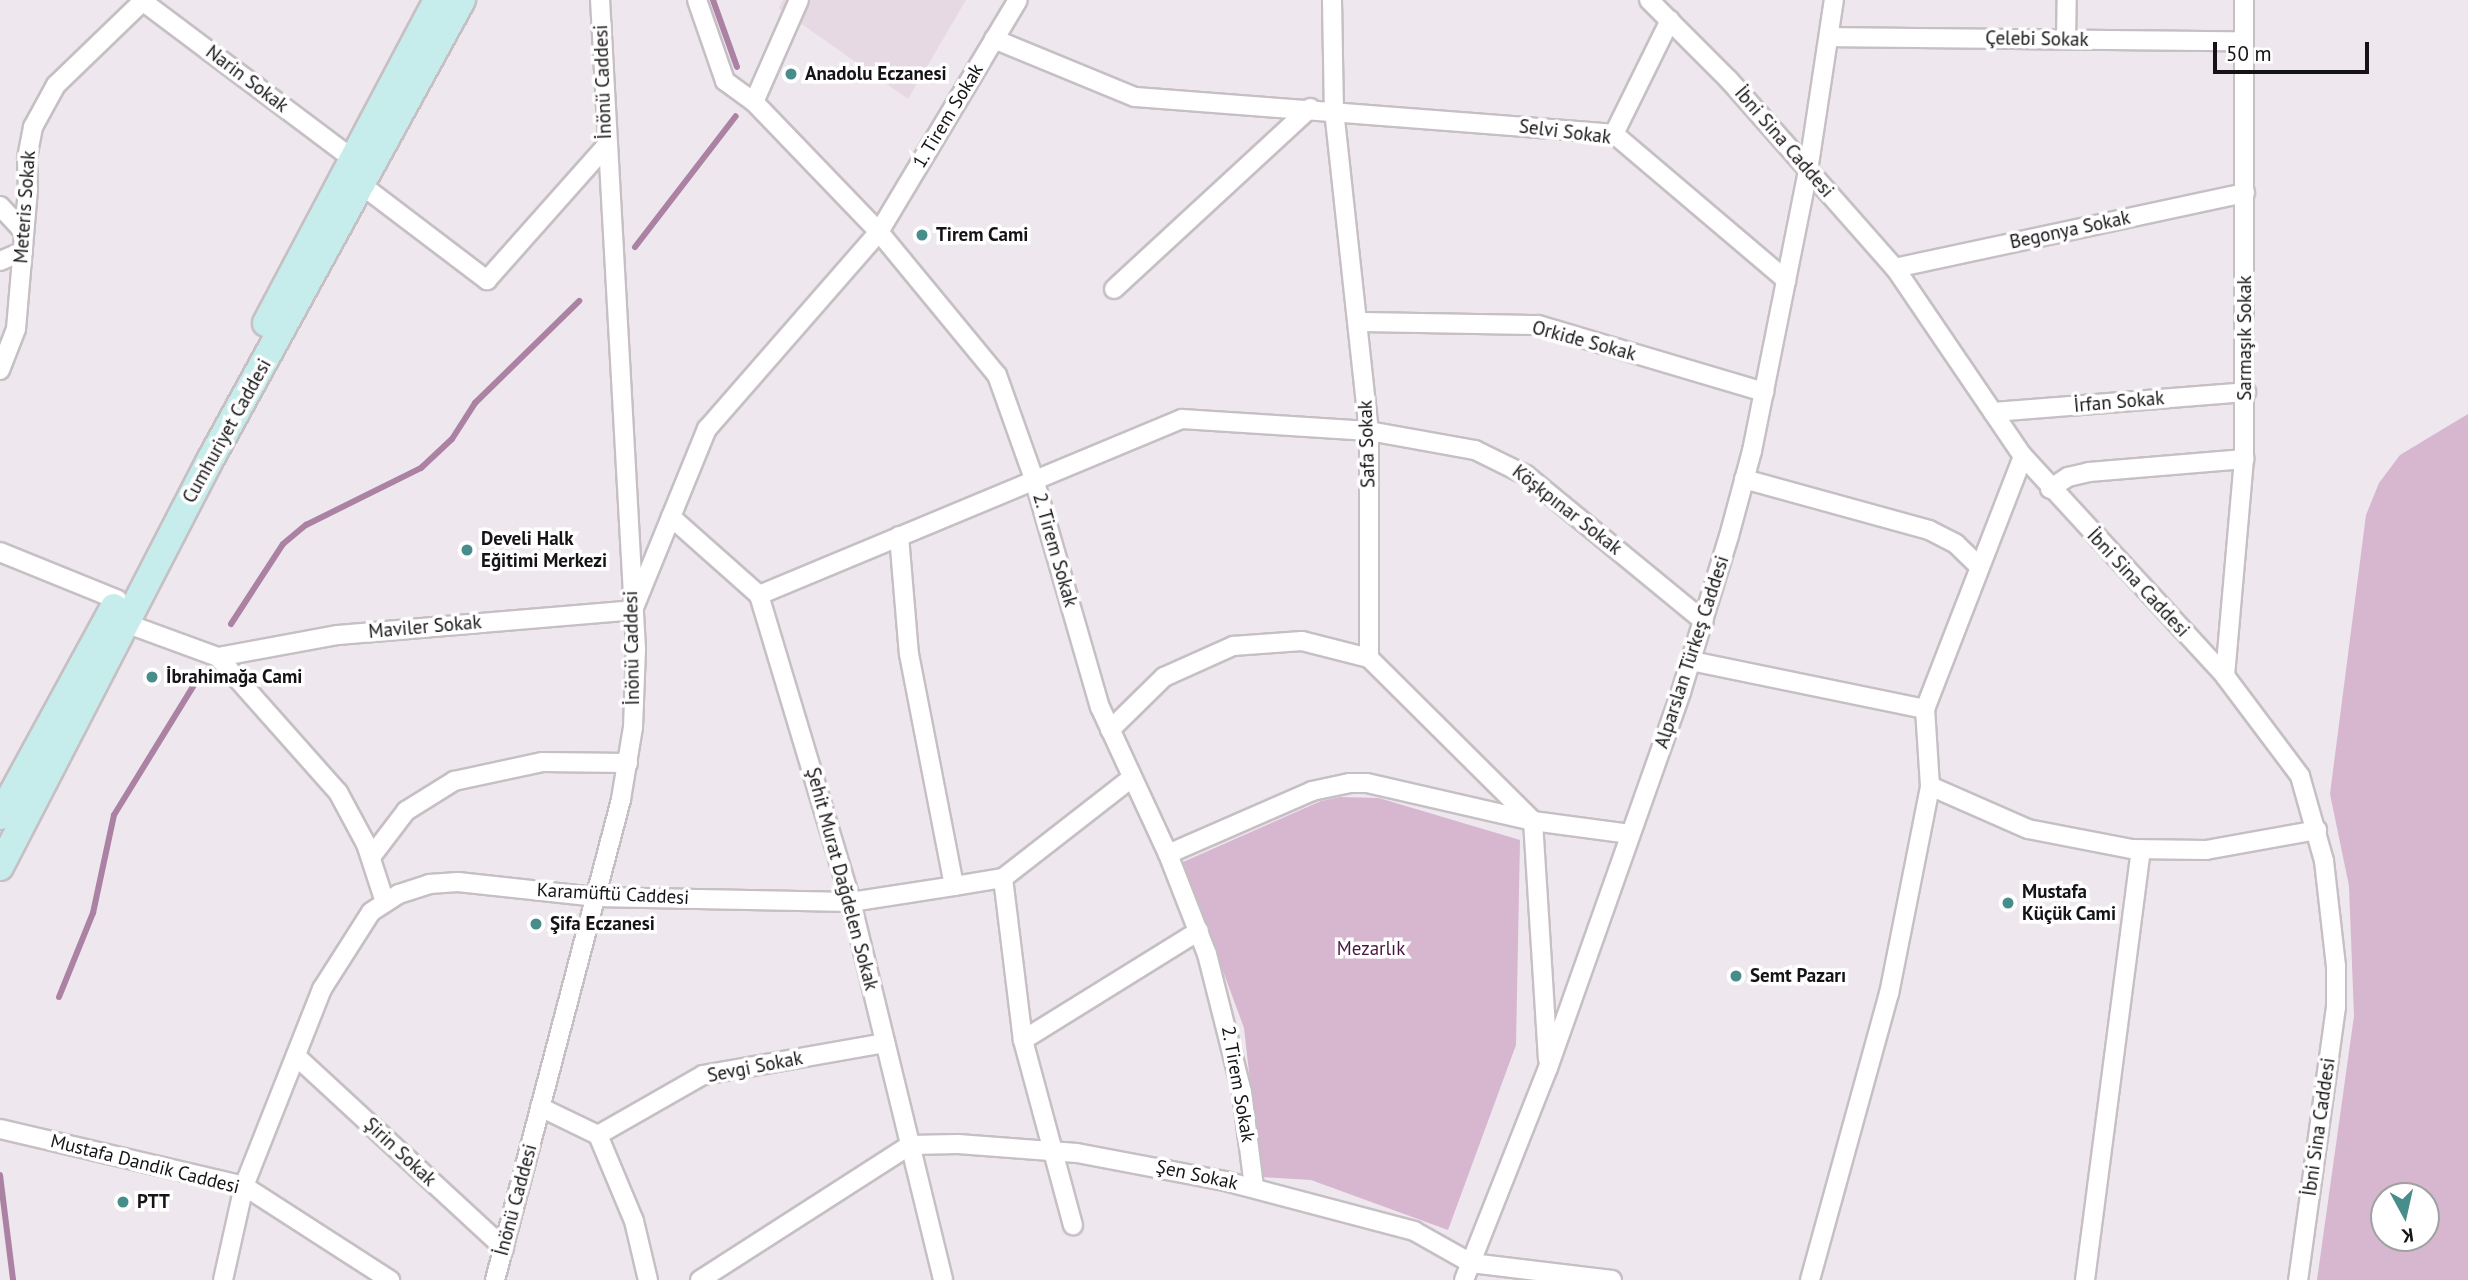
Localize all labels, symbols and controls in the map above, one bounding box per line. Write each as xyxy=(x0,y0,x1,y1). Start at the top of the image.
street label: İnönü Caddesi xyxy=(590,24,616,140)
street label: Çelebi Sokak xyxy=(1985,27,2089,51)
scale bar xyxy=(2216,28,2372,72)
text: 50 m xyxy=(2226,40,2272,67)
street label: Narin Sokak xyxy=(201,41,293,117)
street label: 1. Tirem Sokak xyxy=(907,59,989,173)
place label: Anadolu Eczanesi xyxy=(805,63,947,85)
marker: Anadolu Eczanesi xyxy=(783,66,799,82)
street label: İbni Sina Caddesi xyxy=(1730,82,1838,202)
street label: Selvi Sokak xyxy=(1518,115,1612,149)
street label: Meteris Sokak xyxy=(10,150,40,264)
street label: Begonya Sokak xyxy=(2008,206,2132,254)
place label: Tirem Cami xyxy=(936,224,1029,246)
marker: Tirem Cami xyxy=(914,227,930,243)
street label: Sarmaşık Sokak xyxy=(2234,275,2256,401)
street label: Orkide Sokak xyxy=(1530,316,1638,366)
street label: Cumhuriyet Caddesi xyxy=(178,355,276,507)
street label: İrfan Sokak xyxy=(2073,387,2165,417)
street label: Safa Sokak xyxy=(1354,400,1380,488)
street label: Köşkpınar Sokak xyxy=(1508,460,1626,560)
street label: 2. Tirem Sokak xyxy=(1028,489,1082,611)
street label: İbni Sina Caddesi xyxy=(2082,524,2194,642)
place label: Develi Halk Eğitimi Merkezi xyxy=(481,528,607,572)
marker: Develi Halk Eğitimi Merkezi xyxy=(459,542,475,558)
street label: Alparslan Türkeş Caddesi xyxy=(1650,553,1734,751)
street label: İnönü Caddesi xyxy=(620,590,644,706)
street label: Maviler Sokak xyxy=(368,611,482,643)
place label: İbrahimağa Cami xyxy=(166,666,303,688)
marker: İbrahimağa Cami xyxy=(144,669,160,685)
street label: Şehit Murat Dağdelen Sokak xyxy=(801,765,883,993)
street label: Karamüftü Caddesi xyxy=(536,879,690,909)
place label: Mustafa Küçük Cami xyxy=(2022,881,2117,925)
marker: Mustafa Küçük Cami xyxy=(2000,895,2016,911)
place label: Şifa Eczanesi xyxy=(550,913,655,935)
marker: Şifa Eczanesi xyxy=(528,916,544,932)
park label: Mezarlık xyxy=(1337,938,1405,960)
place label: Semt Pazarı xyxy=(1750,965,1846,987)
marker: Semt Pazarı xyxy=(1728,968,1744,984)
street label: 2. Tirem Sokak xyxy=(1216,1023,1260,1145)
street label: Sevgi Sokak xyxy=(705,1047,805,1087)
street label: İbni Sina Caddesi xyxy=(2298,1056,2340,1198)
street label: Şirin Sokak xyxy=(359,1113,441,1191)
street label: Mustafa Dandik Caddesi xyxy=(48,1129,242,1199)
street label: İnönü Caddesi xyxy=(490,1142,542,1258)
street label: Şen Sokak xyxy=(1154,1155,1240,1195)
north arrow xyxy=(2370,1182,2440,1252)
place label: PTT xyxy=(137,1191,170,1213)
marker: PTT xyxy=(115,1194,131,1210)
text: K xyxy=(2400,1223,2415,1249)

